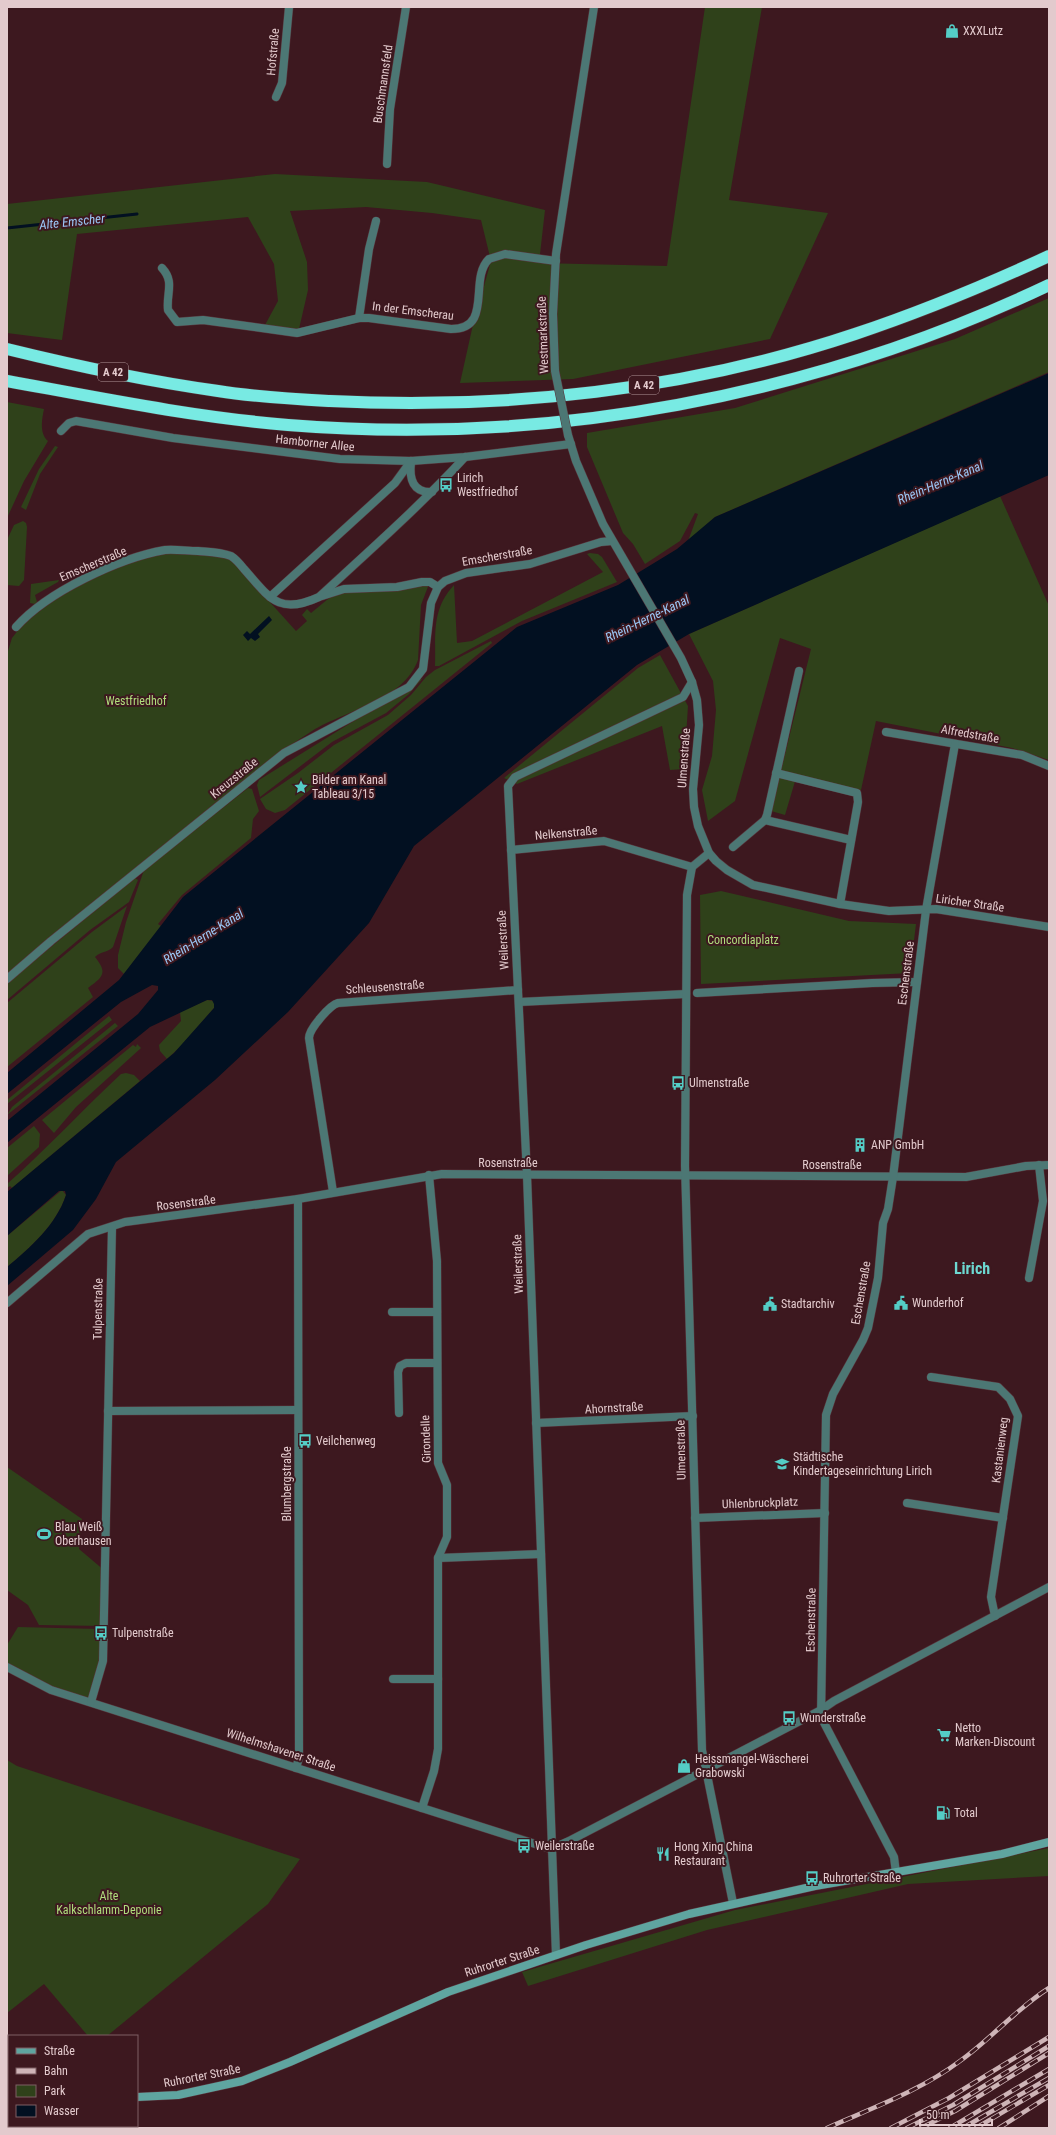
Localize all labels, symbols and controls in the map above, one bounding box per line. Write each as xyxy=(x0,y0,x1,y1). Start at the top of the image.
shop icon: XXXLutz xyxy=(944,23,960,39)
place label: XXXLutz xyxy=(963,24,1003,38)
street label: Hofstraße xyxy=(264,27,282,76)
street label: Buschmannsfeld xyxy=(371,44,395,124)
water label: Alte Emscher xyxy=(37,210,107,233)
street label: Westmarkstraße xyxy=(535,296,551,374)
street label: In der Emscherau xyxy=(371,299,455,323)
road number: A 42 xyxy=(98,363,128,381)
road number: A 42 xyxy=(629,376,659,394)
street label: Hamborner Allee xyxy=(275,432,356,454)
water label: Rhein-Herne-Kanal xyxy=(895,457,986,507)
place label: Lirich Westfriedhof xyxy=(457,471,518,499)
bus stop icon: Lirich Westfriedhof xyxy=(438,477,454,493)
street label: Emscherstraße xyxy=(461,543,534,569)
street label: Emscherstraße xyxy=(58,544,129,584)
water label: Rhein-Herne-Kanal xyxy=(603,591,693,645)
park label: Westfriedhof xyxy=(105,694,167,708)
street label: Alfredstraße xyxy=(940,722,1000,746)
street label: Ulmenstraße xyxy=(675,727,693,788)
street label: Kreuzstraße xyxy=(207,754,261,801)
place label: Bilder am Kanal Tableau 3/15 xyxy=(312,773,386,801)
place icon: Bilder am Kanal Tableau 3/15 xyxy=(293,779,309,795)
street label: Nelkenstraße xyxy=(534,823,598,843)
street label: Liricher Straße xyxy=(935,891,1006,915)
water label: Rhein-Herne-Kanal xyxy=(160,905,247,967)
street label: Weilerstraße xyxy=(494,910,512,970)
park label: Concordiaplatz xyxy=(707,933,779,947)
street label: Eschenstraße xyxy=(895,940,917,1006)
street label: Schleusenstraße xyxy=(345,977,425,997)
bus stop icon: Ulmenstraße xyxy=(670,1075,686,1091)
place label: Ulmenstraße xyxy=(689,1076,749,1090)
building icon: ANP GmbH xyxy=(852,1137,868,1153)
place label: ANP GmbH xyxy=(871,1138,924,1152)
street label: Rosenstraße xyxy=(478,1156,538,1170)
street label: Rosenstraße xyxy=(802,1158,862,1172)
street label: Rosenstraße xyxy=(156,1192,217,1214)
street label: Weilerstraße xyxy=(510,1234,526,1294)
district label: Lirich xyxy=(954,1259,990,1278)
street label: Eschenstraße xyxy=(849,1260,874,1326)
street label: Tulpenstraße xyxy=(90,1278,106,1340)
public building icon: Wunderhof xyxy=(893,1295,909,1311)
public building icon: Stadtarchiv xyxy=(762,1296,778,1312)
place label: Wunderhof xyxy=(912,1296,964,1310)
place label: Stadtarchiv xyxy=(781,1297,835,1311)
street label: Ahornstraße xyxy=(585,1399,644,1417)
street label: Girondelle xyxy=(418,1414,434,1463)
street label: Kastanienweg xyxy=(989,1416,1011,1484)
street label: Ulmenstraße xyxy=(673,1419,689,1480)
bus stop icon: Veilchenweg xyxy=(297,1433,313,1449)
place label: Veilchenweg xyxy=(316,1434,376,1448)
street label: Blumbergstraße xyxy=(280,1446,294,1522)
place label: Städtische Kindertageseinrichtung Lirich xyxy=(793,1450,932,1478)
school or university icon: Städtische Kindertageseinrichtung Lirich xyxy=(774,1456,790,1472)
street label: Uhlenbruckplatz xyxy=(722,1495,798,1511)
place label: Blau Weiß Oberhausen xyxy=(55,1520,112,1548)
sports icon: Blau Weiß Oberhausen xyxy=(36,1526,52,1542)
street label: Eschenstraße xyxy=(803,1587,819,1652)
bus stop icon: Tulpenstraße xyxy=(93,1625,109,1641)
place label: Tulpenstraße xyxy=(112,1626,174,1640)
bus stop icon: Wunderstraße xyxy=(781,1710,797,1726)
place label: Wunderstraße xyxy=(800,1711,866,1725)
place label: Netto Marken-Discount xyxy=(955,1721,1035,1749)
street label: Wilhelmshavener Straße xyxy=(225,1726,338,1774)
supermarket icon: Netto Marken-Discount xyxy=(936,1727,952,1743)
place label: Heissmangel-Wäscherei Grabowski xyxy=(695,1752,809,1780)
shop icon: Heissmangel-Wäscherei Grabowski xyxy=(676,1758,692,1774)
fuel station icon: Total xyxy=(935,1805,951,1821)
place label: Total xyxy=(954,1806,978,1820)
bus stop icon: Weilerstraße xyxy=(516,1838,532,1854)
place label: Weilerstraße xyxy=(535,1839,595,1853)
place label: Hong Xing China Restaurant xyxy=(674,1840,753,1868)
restaurant icon: Hong Xing China Restaurant xyxy=(655,1846,671,1862)
bus stop icon: Ruhrorter Straße xyxy=(804,1870,820,1886)
place label: Ruhrorter Straße xyxy=(823,1871,901,1885)
park label: Alte Kalkschlamm-Deponie xyxy=(56,1889,162,1917)
street label: Ruhrorter Straße xyxy=(463,1942,542,1980)
legend xyxy=(8,2035,138,2127)
text: Straße xyxy=(44,2044,75,2058)
street label: Ruhrorter Straße xyxy=(162,2062,242,2090)
text: Bahn xyxy=(44,2064,68,2078)
text: Park xyxy=(44,2084,66,2098)
scale bar xyxy=(920,2101,992,2127)
text: Wasser xyxy=(44,2104,79,2118)
text: 50 m xyxy=(926,2108,950,2122)

